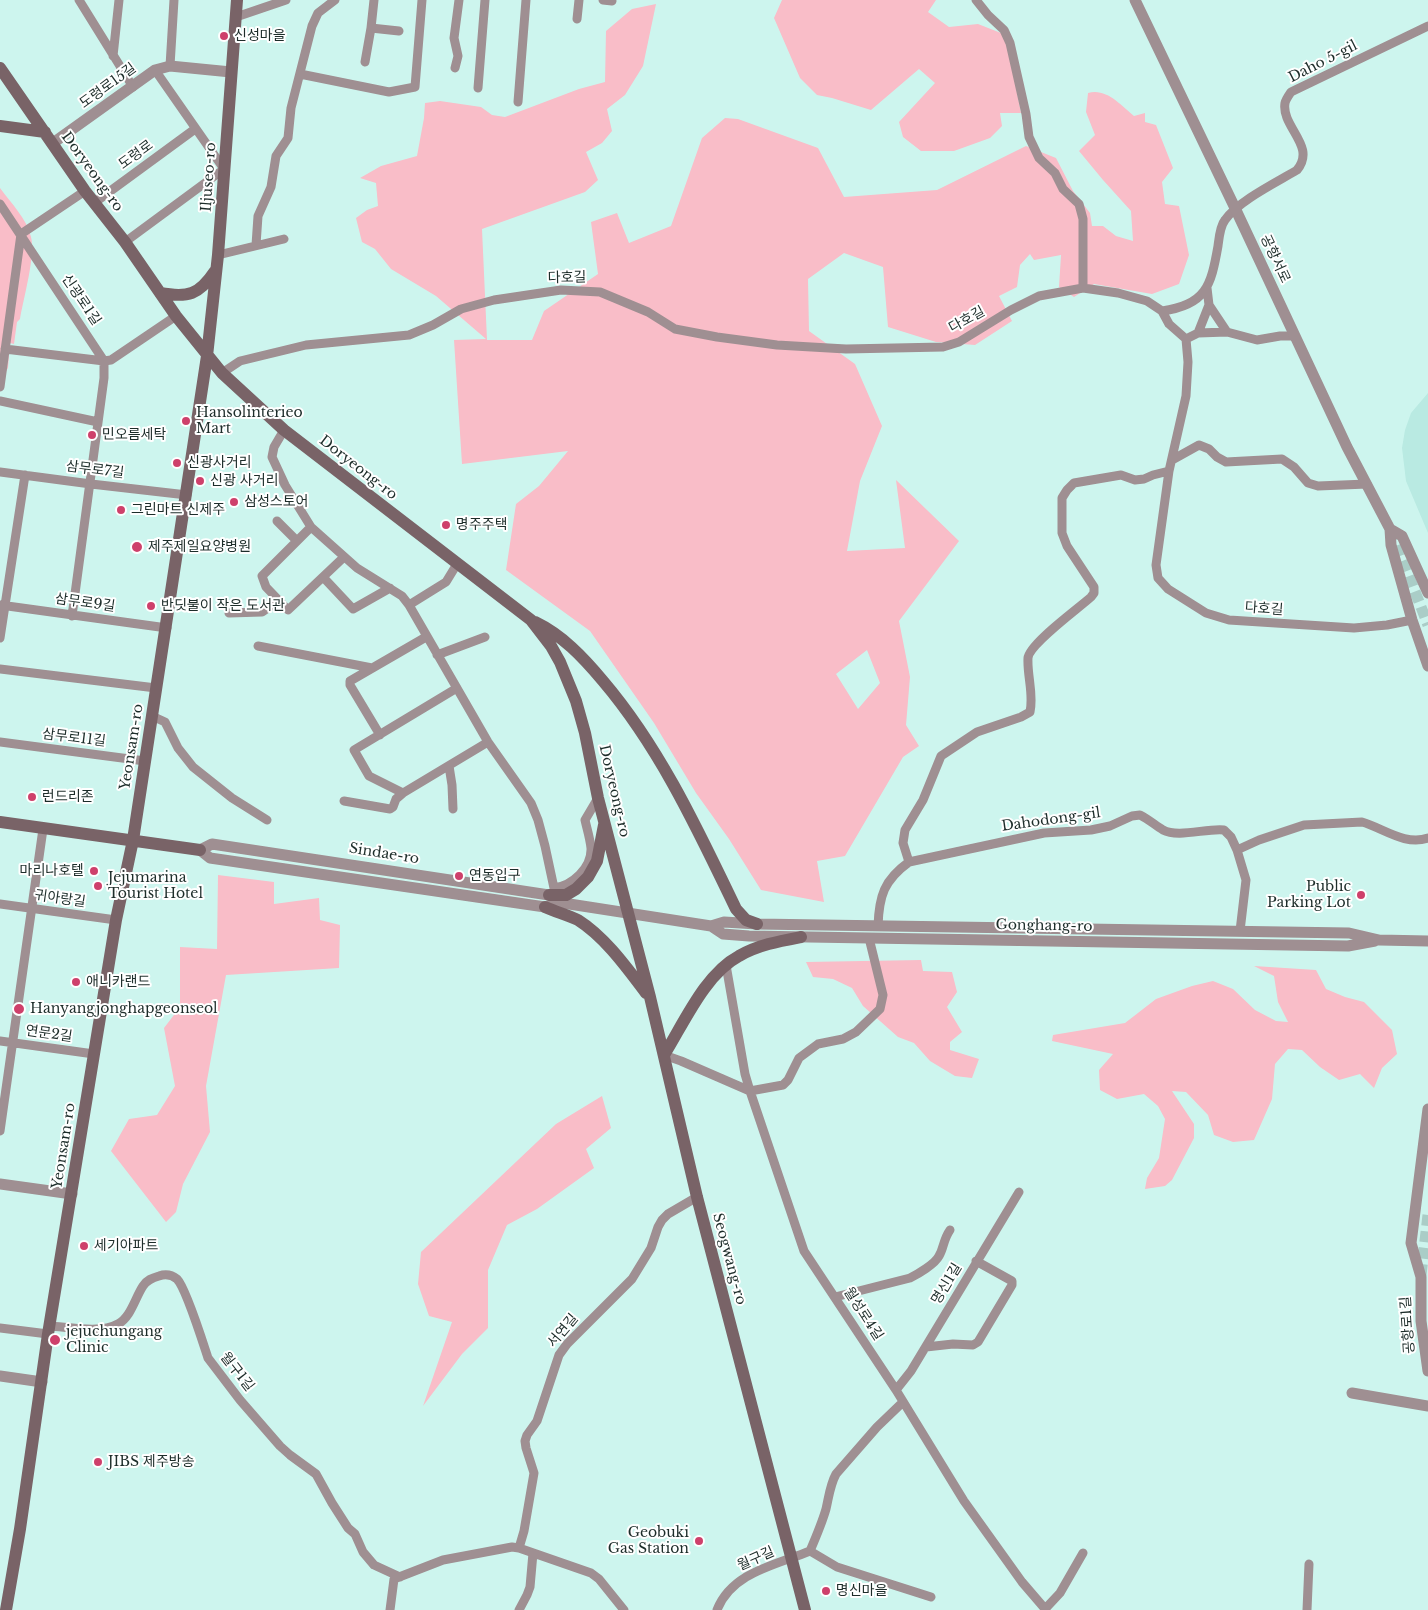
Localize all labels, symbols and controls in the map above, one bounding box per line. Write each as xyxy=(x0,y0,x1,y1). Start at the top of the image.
place label: 신성마을 xyxy=(234,28,286,44)
marker: 신성마을 xyxy=(218,30,230,42)
street label: Daho 5-gil xyxy=(1286,37,1360,87)
street label: 도령로15길 xyxy=(76,60,140,112)
street label: Doryeong-ro xyxy=(58,129,126,215)
street label: 도령로 xyxy=(115,137,157,173)
street label: Iljuseo-ro xyxy=(198,142,220,212)
street label: 공항서로 xyxy=(1257,232,1293,286)
street label: 다호길 xyxy=(548,269,586,287)
street label: 신광로1길 xyxy=(58,271,104,329)
street label: 다호길 xyxy=(946,303,988,337)
place label: Hansolinterieo Mart xyxy=(196,405,303,438)
marker: Hansolinterieo Mart xyxy=(180,415,192,427)
place label: 민오름세탁 xyxy=(102,427,166,443)
marker: 민오름세탁 xyxy=(86,429,98,441)
street label: Doryeong-ro xyxy=(316,432,400,504)
place label: 신광사거리 xyxy=(187,455,251,471)
marker: 신광사거리 xyxy=(171,457,183,469)
street label: 삼무로7길 xyxy=(65,458,125,482)
place label: 신광 사거리 xyxy=(210,473,278,489)
marker: 신광 사거리 xyxy=(194,475,206,487)
place label: 삼성스토어 xyxy=(244,494,308,510)
marker: 삼성스토어 xyxy=(228,496,240,508)
place label: 그린마트 신제주 xyxy=(131,502,225,518)
marker: 그린마트 신제주 xyxy=(115,504,127,516)
place label: 명주주택 xyxy=(456,517,508,533)
marker: 명주주택 xyxy=(440,519,452,531)
place label: 제주제일요양병원 xyxy=(148,539,251,555)
marker: 제주제일요양병원 xyxy=(130,540,144,554)
street label: 삼무로9길 xyxy=(54,590,116,616)
place label: 반딧불이 작은 도서관 xyxy=(161,598,285,614)
street label: 다호길 xyxy=(1244,599,1284,619)
marker: 반딧불이 작은 도서관 xyxy=(145,600,157,612)
street label: Yeonsam-ro xyxy=(117,703,147,791)
street label: 삼무로11길 xyxy=(41,726,107,750)
street label: Doryeong-ro xyxy=(595,743,633,839)
place label: 런드리존 xyxy=(42,789,94,805)
marker: 런드리존 xyxy=(26,791,38,803)
street label: Dahodong-gil xyxy=(1000,805,1102,835)
street label: Sindae-ro xyxy=(348,840,420,868)
place label: 마리나호텔 xyxy=(20,863,84,879)
marker: 마리나호텔 xyxy=(88,865,100,877)
place label: 연동입구 xyxy=(469,868,521,884)
place label: Jejumarina Tourist Hotel xyxy=(108,870,203,902)
marker: 연동입구 xyxy=(453,870,465,882)
place label: Public Parking Lot xyxy=(1267,879,1351,912)
marker: Jejumarina Tourist Hotel xyxy=(92,880,104,892)
street label: 귀아랑길 xyxy=(33,887,87,911)
marker: Public Parking Lot xyxy=(1355,889,1367,901)
street label: Gonghang-ro xyxy=(995,917,1093,935)
place label: 애니카랜드 xyxy=(86,974,150,990)
marker: 애니카랜드 xyxy=(70,976,82,988)
place label: Hanyangjonghapgeonseol xyxy=(30,1001,218,1017)
marker: Hanyangjonghapgeonseol xyxy=(12,1002,26,1016)
street label: 연문2길 xyxy=(24,1022,74,1046)
street label: Yeonsam-ro xyxy=(49,1102,79,1190)
street label: Seogwang-ro xyxy=(709,1211,749,1307)
place label: 세기아파트 xyxy=(94,1238,158,1254)
marker: 세기아파트 xyxy=(78,1240,90,1252)
street label: 명신1길 xyxy=(928,1260,966,1308)
street label: 월성로4길 xyxy=(840,1284,886,1344)
street label: 공항로1길 xyxy=(1398,1296,1418,1354)
street label: 서연길 xyxy=(544,1311,582,1351)
place label: jejuchungang Clinic xyxy=(66,1324,162,1356)
marker: jejuchungang Clinic xyxy=(48,1333,62,1347)
street label: 월구1길 xyxy=(217,1349,257,1395)
place label: JIBS 제주방송 xyxy=(108,1454,195,1470)
marker: JIBS 제주방송 xyxy=(92,1456,104,1468)
place label: Geobuki Gas Station xyxy=(608,1525,689,1558)
marker: Geobuki Gas Station xyxy=(693,1535,705,1547)
street label: 월구길 xyxy=(735,1543,777,1575)
place label: 명신마을 xyxy=(836,1583,888,1599)
marker: 명신마을 xyxy=(820,1585,832,1597)

